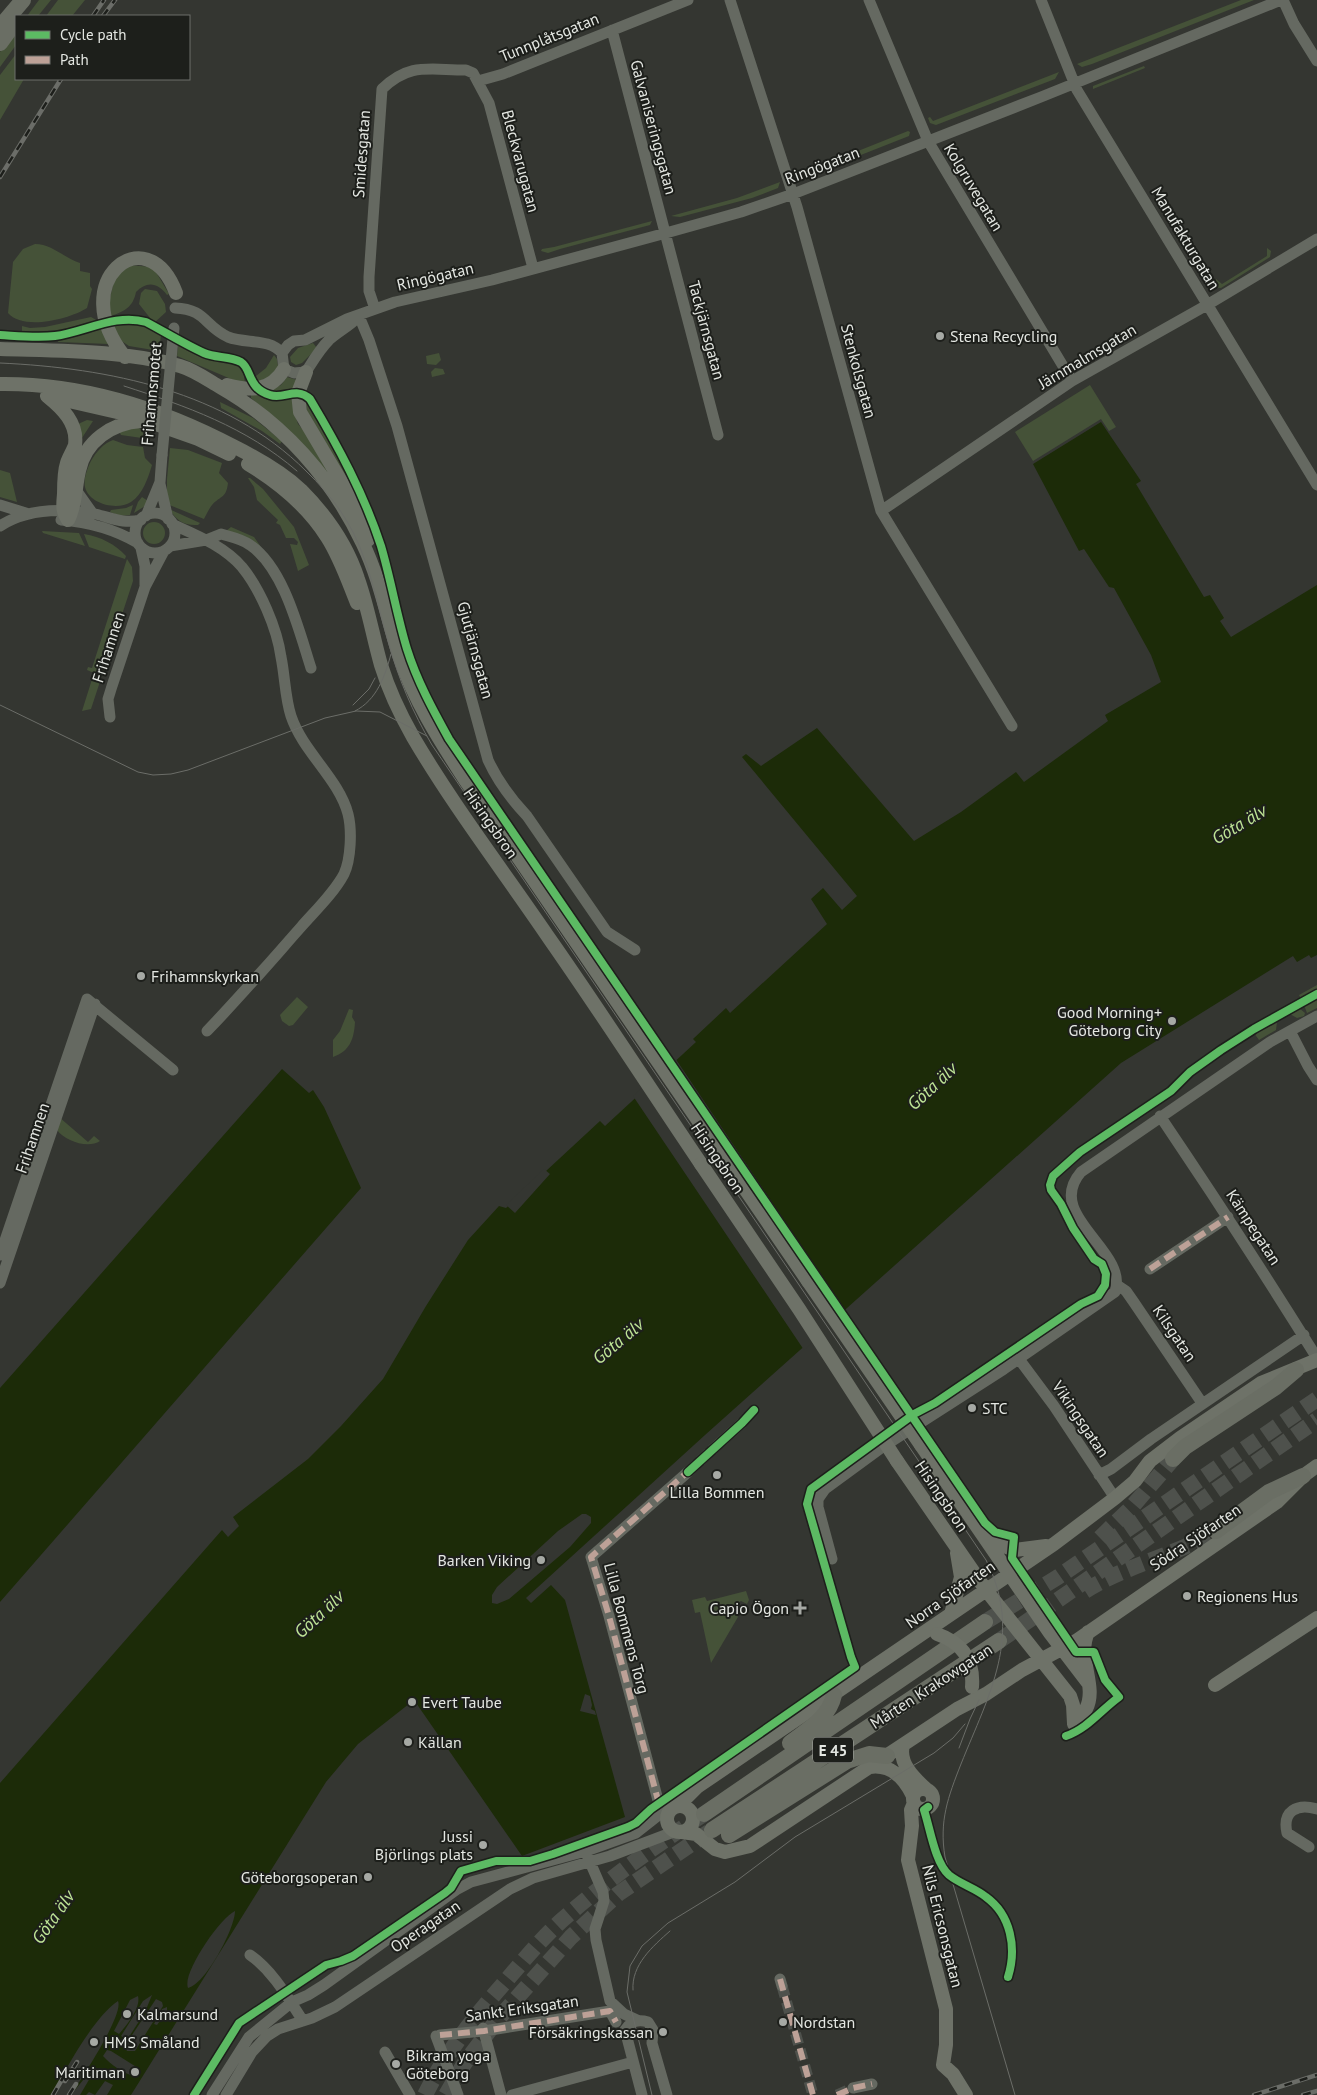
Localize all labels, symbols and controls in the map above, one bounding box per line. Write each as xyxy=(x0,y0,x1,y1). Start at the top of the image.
street label: Tunnplåtsgatan xyxy=(496,8,602,66)
legend xyxy=(15,15,190,80)
text: Cycle path xyxy=(60,25,126,44)
text: Path xyxy=(60,50,89,69)
street label: Galvaniseringsgatan xyxy=(626,58,682,196)
street label: Bleckvarugatan xyxy=(498,108,544,214)
street label: Smidesgatan xyxy=(348,109,374,199)
street label: Kolgruvegatan xyxy=(940,139,1008,235)
street label: Ringögatan xyxy=(782,142,862,188)
street label: Manufakturgatan xyxy=(1147,183,1225,293)
street label: Ringögatan xyxy=(395,257,475,295)
street label: Tackjärnsgatan xyxy=(684,278,730,382)
street label: Järnmalmsgatan xyxy=(1034,319,1140,394)
street label: Stenkolsgatan xyxy=(837,322,881,420)
place label: Stena Recycling xyxy=(950,326,1057,346)
marker: Stena Recycling xyxy=(934,330,946,342)
street label: Frihamnsmotet xyxy=(137,341,166,446)
street label: Gjutjärnsgatan xyxy=(453,599,499,701)
street label: Frihamnen xyxy=(87,609,129,685)
street label: Hisingsbron xyxy=(459,784,523,862)
water label: Göta älv xyxy=(1207,798,1272,849)
place label: Frihamnskyrkan xyxy=(151,966,259,986)
marker: Frihamnskyrkan xyxy=(135,970,147,982)
place label: Good Morning+ Göteborg City xyxy=(1057,1002,1163,1040)
marker: Good Morning+ Göteborg City xyxy=(1166,1015,1178,1027)
water label: Göta älv xyxy=(902,1056,963,1115)
street label: Frihamnen xyxy=(11,1100,53,1176)
street label: Hisingsbron xyxy=(687,1119,749,1197)
street label: Kämpegatan xyxy=(1222,1186,1286,1268)
street label: Kilsgatan xyxy=(1149,1301,1201,1365)
water label: Göta älv xyxy=(587,1312,650,1369)
street label: Vikingsgatan xyxy=(1048,1376,1114,1461)
place label: STC xyxy=(982,1398,1008,1418)
marker: STC xyxy=(966,1402,978,1414)
street label: Hisingsbron xyxy=(911,1457,973,1535)
marker: Lilla Bommen xyxy=(711,1469,723,1481)
place label: Lilla Bommen xyxy=(670,1482,764,1502)
street label: Södra Sjöfarten xyxy=(1146,1499,1244,1575)
place label: Barken Viking xyxy=(437,1550,531,1570)
marker: Barken Viking xyxy=(535,1554,547,1566)
street label: Norra Sjöfarten xyxy=(901,1556,999,1632)
street label: Lilla Bommens Torg xyxy=(600,1560,654,1696)
water label: Göta älv xyxy=(289,1584,350,1643)
place label: Regionens Hus xyxy=(1197,1586,1298,1606)
marker: Regionens Hus xyxy=(1181,1590,1193,1602)
place label: Capio Ögon xyxy=(710,1598,789,1618)
marker: Capio Ögon xyxy=(793,1601,807,1615)
street label: Mårten Krakowgatan xyxy=(866,1639,996,1733)
place label: Evert Taube xyxy=(422,1692,502,1712)
marker: Evert Taube xyxy=(406,1696,418,1708)
place label: Källan xyxy=(418,1732,462,1752)
marker: Källan xyxy=(402,1736,414,1748)
road number: E 45 xyxy=(813,1738,853,1762)
place label: Jussi Björlings plats xyxy=(375,1826,473,1864)
marker: Jussi Björlings plats xyxy=(477,1839,489,1851)
street label: Nils Ericsonsgatan xyxy=(918,1863,968,1989)
place label: Göteborgsoperan xyxy=(241,1867,358,1887)
marker: Göteborgsoperan xyxy=(362,1871,374,1883)
water label: Göta älv xyxy=(26,1884,81,1948)
street label: Operagatan xyxy=(386,1895,464,1957)
street label: Sankt Eriksgatan xyxy=(464,1990,580,2026)
place label: Kalmarsund xyxy=(137,2004,218,2024)
marker: Kalmarsund xyxy=(121,2008,133,2020)
place label: Nordstan xyxy=(793,2012,855,2032)
marker: Nordstan xyxy=(777,2016,789,2028)
place label: Försäkringskassan xyxy=(529,2022,653,2042)
marker: Försäkringskassan xyxy=(657,2026,669,2038)
place label: HMS Småland xyxy=(104,2032,200,2052)
marker: HMS Småland xyxy=(88,2036,100,2048)
place label: Bikram yoga Göteborg xyxy=(406,2045,490,2083)
marker: Bikram yoga Göteborg xyxy=(390,2058,402,2070)
place label: Maritiman xyxy=(55,2062,125,2082)
marker: Maritiman xyxy=(129,2066,141,2078)

